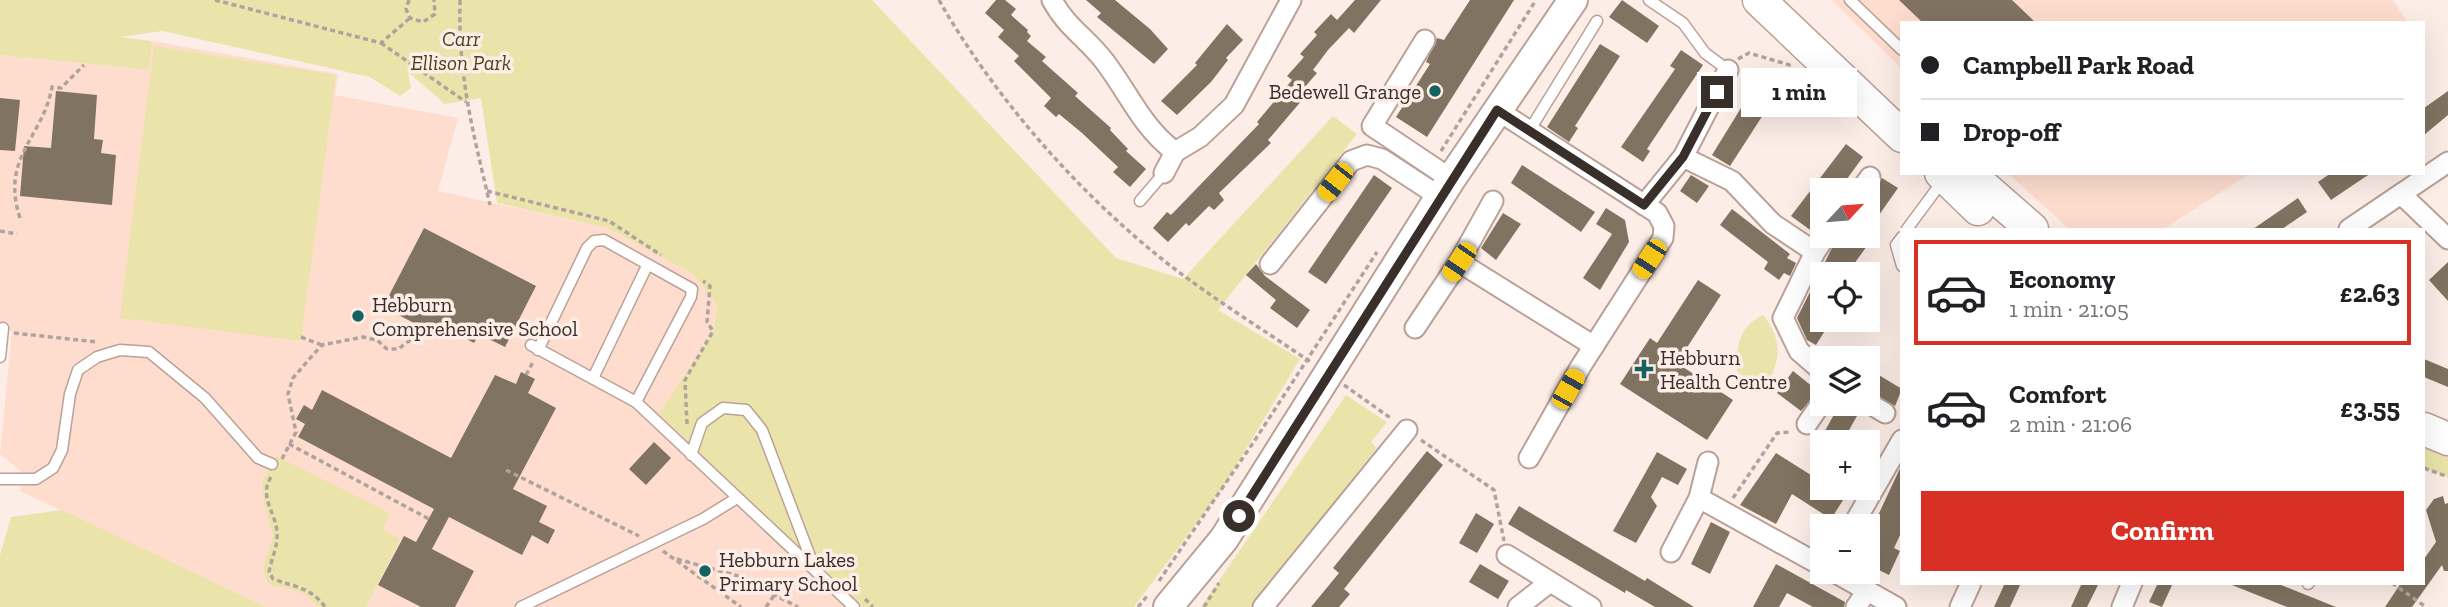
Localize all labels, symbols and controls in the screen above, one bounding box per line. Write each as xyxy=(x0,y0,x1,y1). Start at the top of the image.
park label: Carr Ellison Park xyxy=(411,26,511,75)
text: Campbell Park Road xyxy=(1963,49,2194,81)
callout: 1 min xyxy=(1742,68,1857,116)
route end xyxy=(1701,76,1733,108)
text: 1 min xyxy=(1772,78,1826,106)
place label: Bedewell Grange xyxy=(1269,79,1421,104)
marker: Bedewell Grange xyxy=(1427,83,1443,99)
text: Drop-off xyxy=(1963,116,2060,148)
car xyxy=(1314,159,1357,205)
north arrow xyxy=(1810,178,1880,248)
map controls xyxy=(1810,178,1880,584)
car xyxy=(1629,236,1670,282)
car xyxy=(1439,239,1480,285)
icon: car xyxy=(1925,261,1988,324)
button: locate xyxy=(1810,262,1880,332)
text: Economy xyxy=(2009,263,2115,295)
text: £2.63 xyxy=(2340,277,2400,309)
place label: Hebburn Comprehensive School xyxy=(372,292,578,341)
text: 1 min · 21:05 xyxy=(2009,295,2129,323)
marker: Hebburn Comprehensive School xyxy=(350,308,366,324)
place label: Hebburn Health Centre xyxy=(1660,345,1787,394)
button: layers xyxy=(1810,346,1880,416)
marker: Hebburn Health Centre xyxy=(1634,359,1654,379)
car xyxy=(1549,366,1588,412)
icon: car xyxy=(1925,376,1988,439)
text: Comfort xyxy=(2009,378,2106,410)
text: £3.55 xyxy=(2340,392,2400,424)
text: 2 min · 21:06 xyxy=(2009,410,2132,438)
button: + xyxy=(1810,430,1880,500)
button: Confirm xyxy=(1921,491,2404,571)
route start xyxy=(1223,500,1255,532)
button: − xyxy=(1810,514,1880,584)
place label: Hebburn Lakes Primary School xyxy=(719,547,858,596)
marker: Hebburn Lakes Primary School xyxy=(697,563,713,579)

